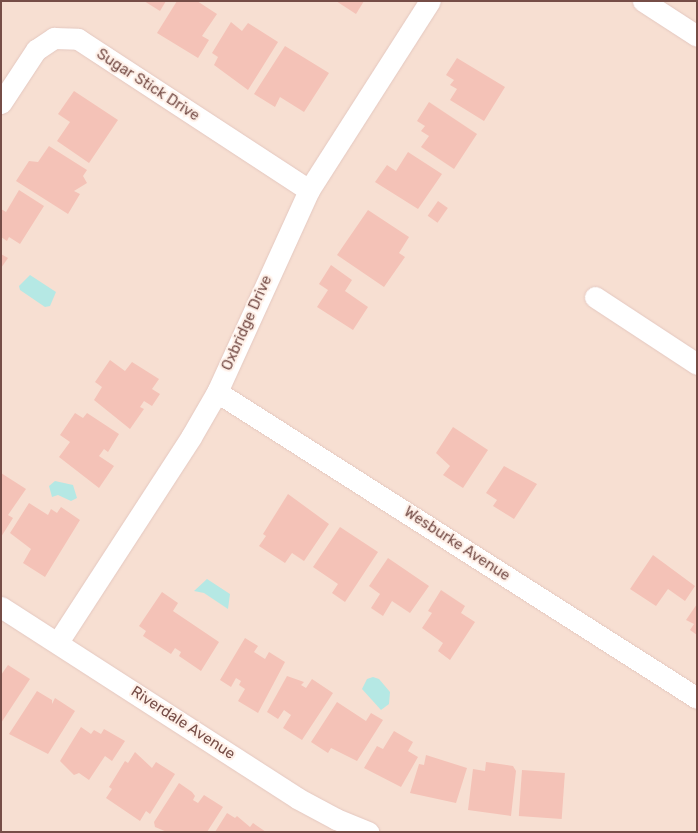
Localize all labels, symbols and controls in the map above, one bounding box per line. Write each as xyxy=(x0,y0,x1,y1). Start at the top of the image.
street label: Sugar Stick Drive xyxy=(93,45,203,125)
street label: Oxbridge Drive xyxy=(218,273,276,373)
street label: Wesburke Avenue xyxy=(400,503,514,585)
street label: Riverdale Avenue xyxy=(127,683,239,763)

